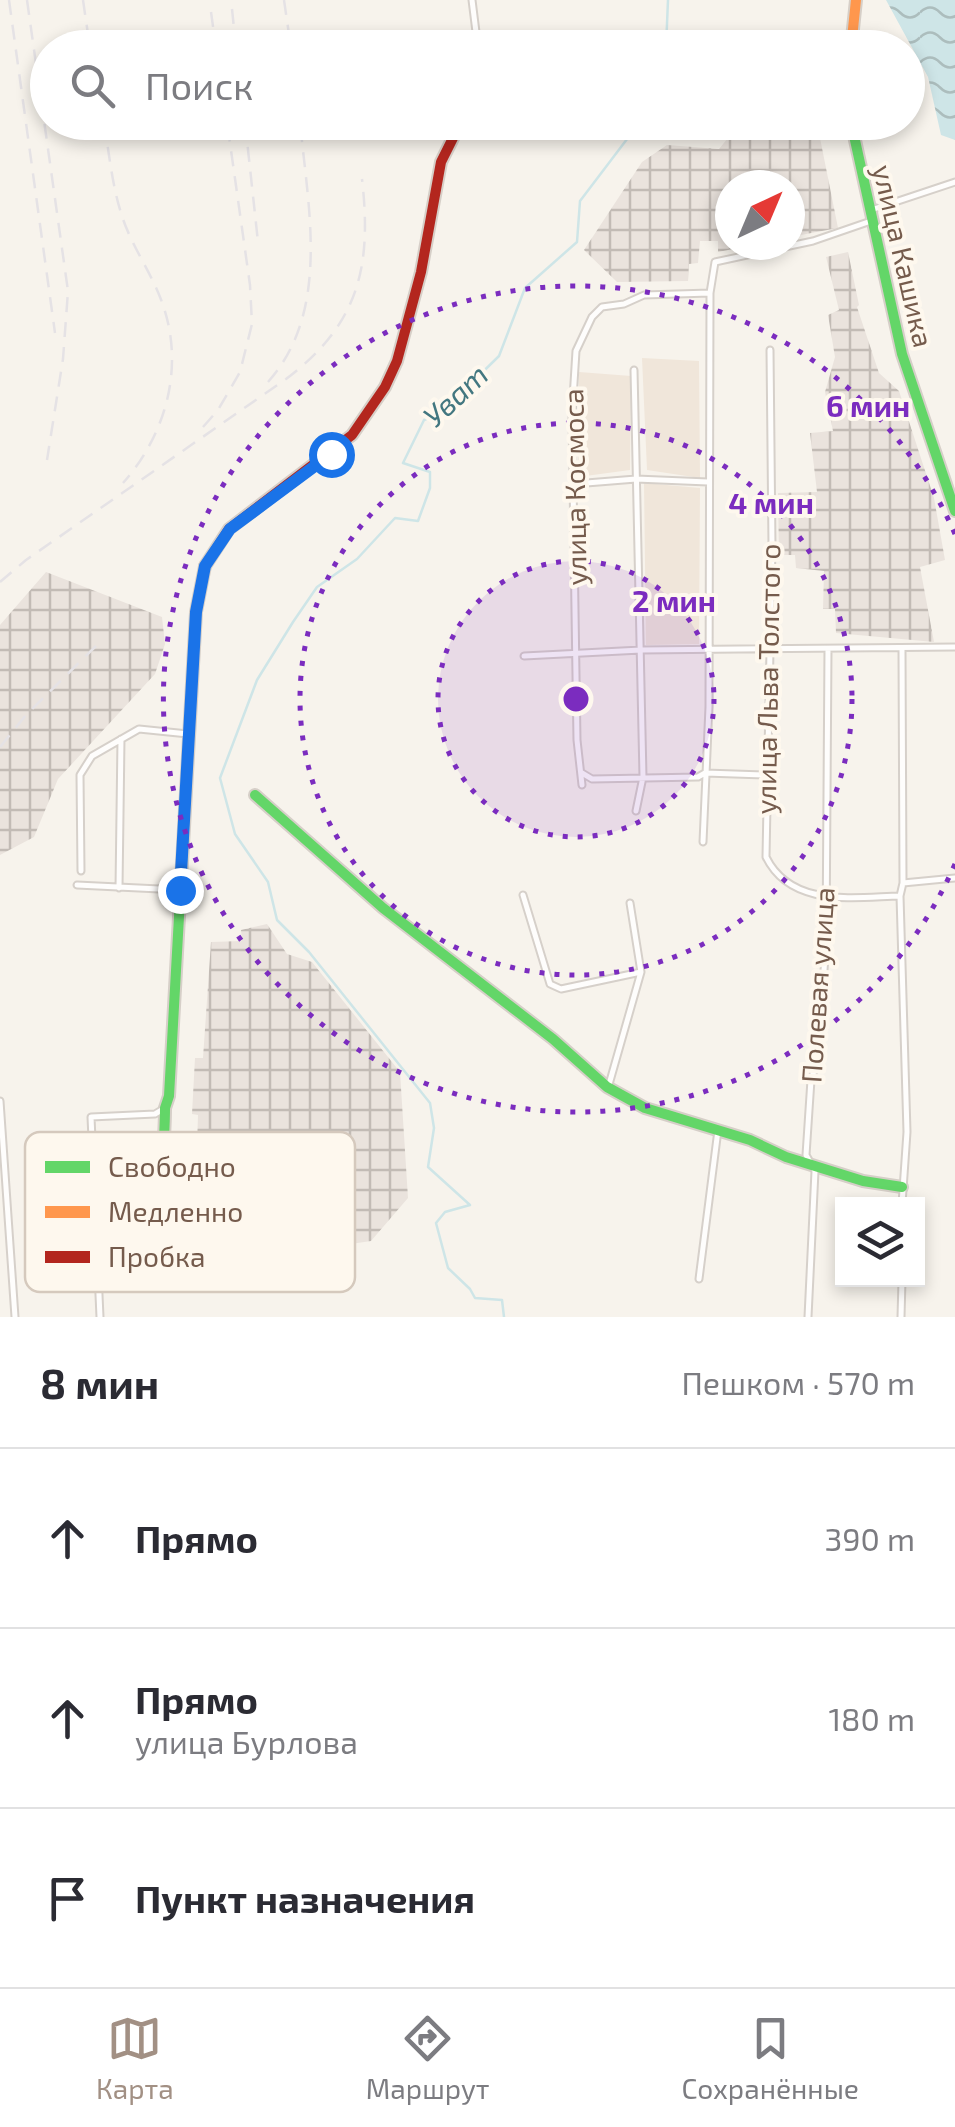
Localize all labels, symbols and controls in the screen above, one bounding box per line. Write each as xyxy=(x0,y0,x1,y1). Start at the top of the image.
search box xyxy=(30,30,925,140)
icon: search xyxy=(65,58,120,113)
text: Поиск xyxy=(145,62,254,108)
street label: улица Кашика xyxy=(866,161,941,350)
north arrow xyxy=(715,170,805,260)
water label: Уват xyxy=(415,356,495,434)
text: 6 мин xyxy=(826,387,910,423)
street label: улица Космоса xyxy=(555,388,593,586)
route start xyxy=(309,432,355,478)
text: 4 мин xyxy=(728,484,814,520)
street label: улица Льва Толстого xyxy=(748,543,786,815)
text: 2 мин xyxy=(632,582,716,618)
centre of rings xyxy=(558,681,594,717)
route end xyxy=(158,868,204,914)
street label: Полевая улица xyxy=(793,886,841,1084)
legend xyxy=(25,1132,355,1292)
text: Свободно xyxy=(108,1149,236,1183)
text: Медленно xyxy=(108,1194,243,1228)
map controls xyxy=(835,1197,925,1287)
button: layers xyxy=(835,1197,925,1287)
text: Пробка xyxy=(108,1239,206,1273)
text: 8 мин xyxy=(40,1357,159,1407)
text: Пешком · 570 m xyxy=(681,1363,915,1401)
icon: ahead xyxy=(40,1511,95,1566)
text: Прямо xyxy=(135,1515,258,1561)
text: 390 m xyxy=(824,1519,915,1557)
text: Прямо xyxy=(135,1676,258,1722)
icon: ahead xyxy=(40,1691,95,1746)
text: 180 m xyxy=(828,1699,915,1737)
text: улица Бурлова xyxy=(135,1722,358,1760)
icon: arrive xyxy=(40,1871,95,1926)
text: Пункт назначения xyxy=(135,1875,475,1921)
tab: Карта xyxy=(96,2011,174,2105)
tab: Маршрут xyxy=(366,2011,490,2105)
tab: Сохранённые xyxy=(682,2011,859,2105)

